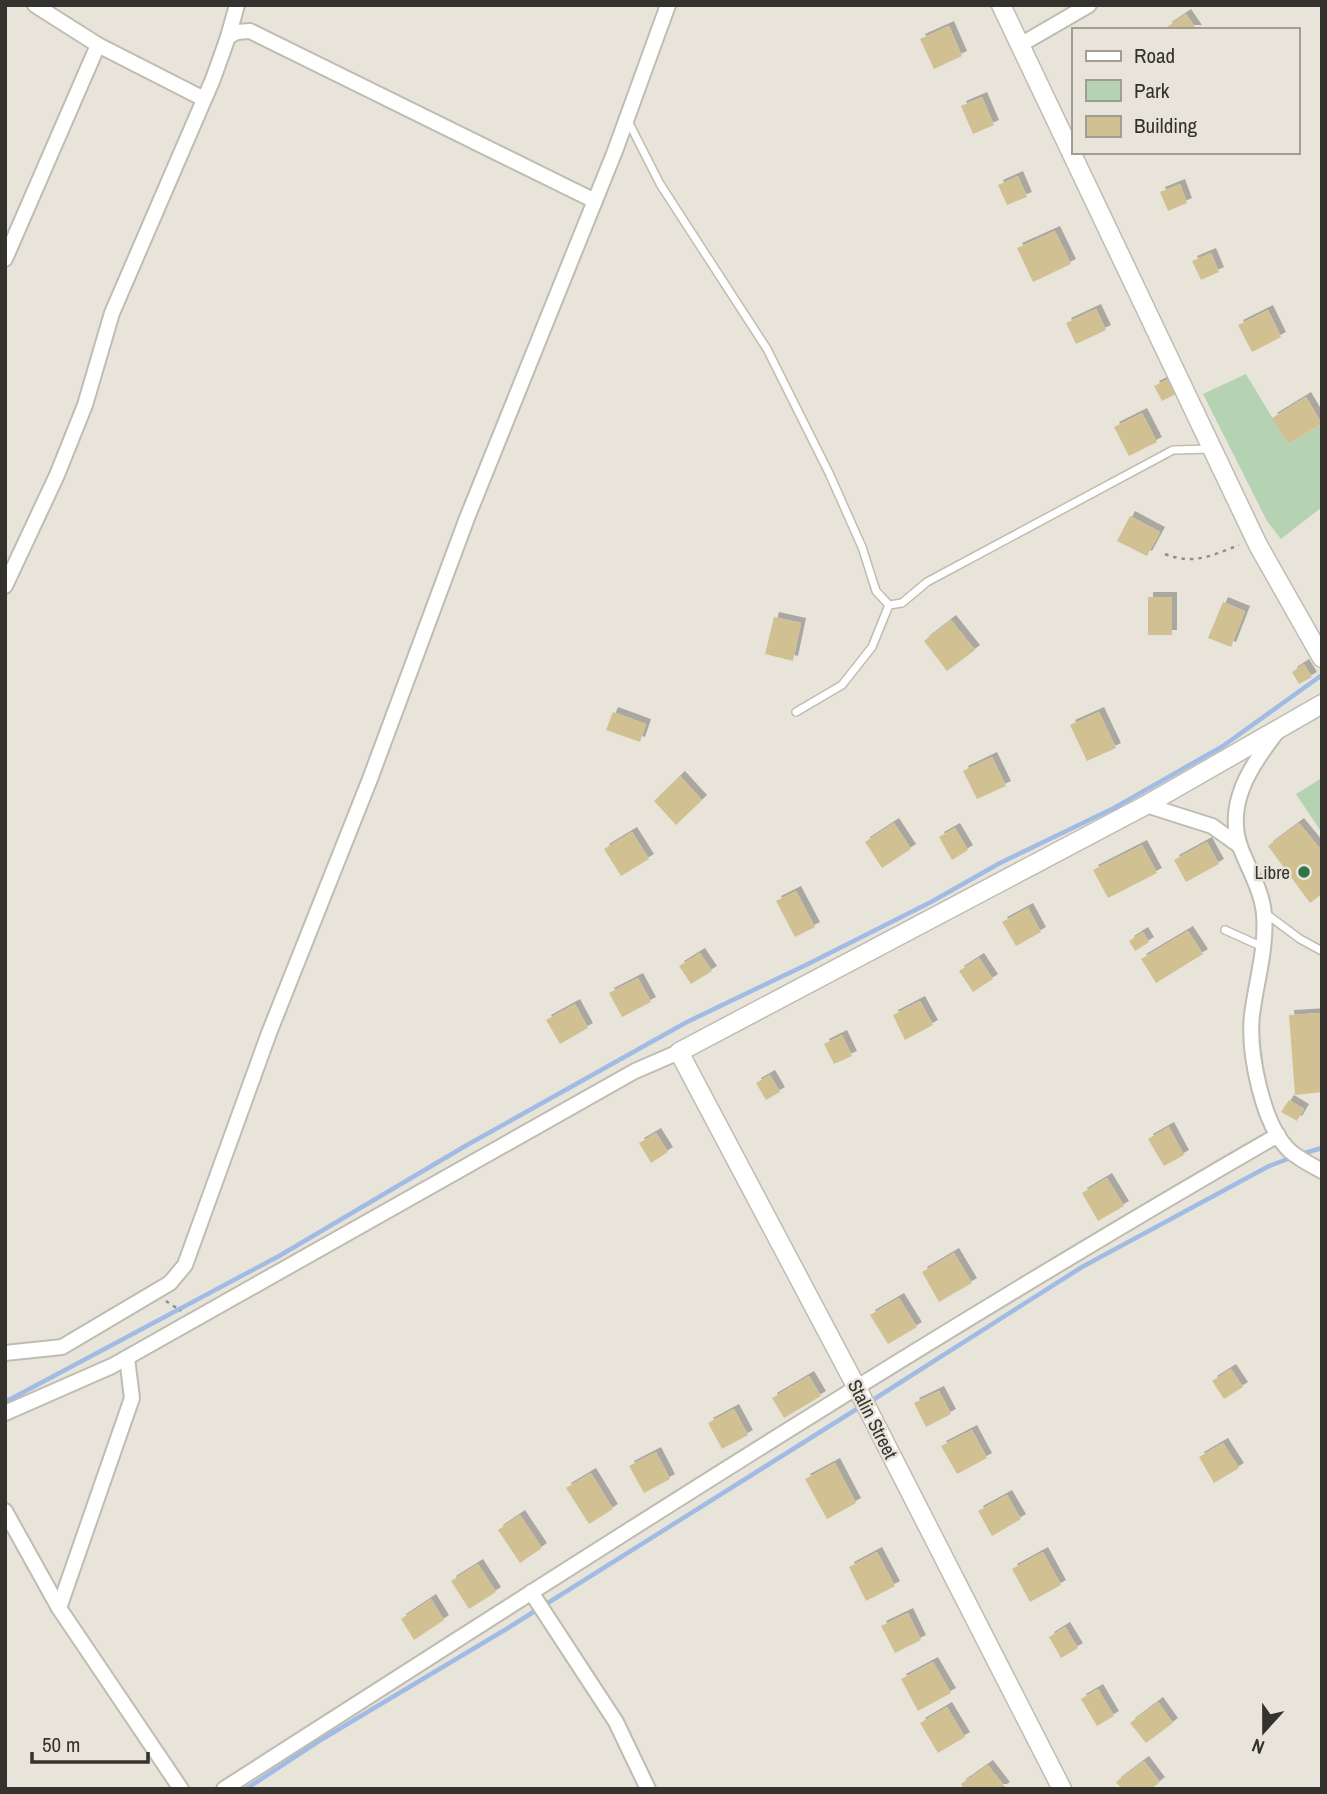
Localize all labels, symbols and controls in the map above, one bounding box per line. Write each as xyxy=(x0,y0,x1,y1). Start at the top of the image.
legend xyxy=(1072,28,1299,154)
text: Road xyxy=(1134,41,1175,70)
text: Park xyxy=(1134,76,1170,105)
text: Building xyxy=(1134,111,1198,140)
place label: Libre xyxy=(1254,859,1290,885)
marker: Libre xyxy=(1296,864,1312,880)
street label: Stalin Street xyxy=(842,1375,904,1464)
north arrow xyxy=(1229,1696,1299,1766)
scale bar xyxy=(32,1720,147,1764)
text: 50 m xyxy=(42,1730,80,1759)
text: N xyxy=(1248,1733,1268,1761)

